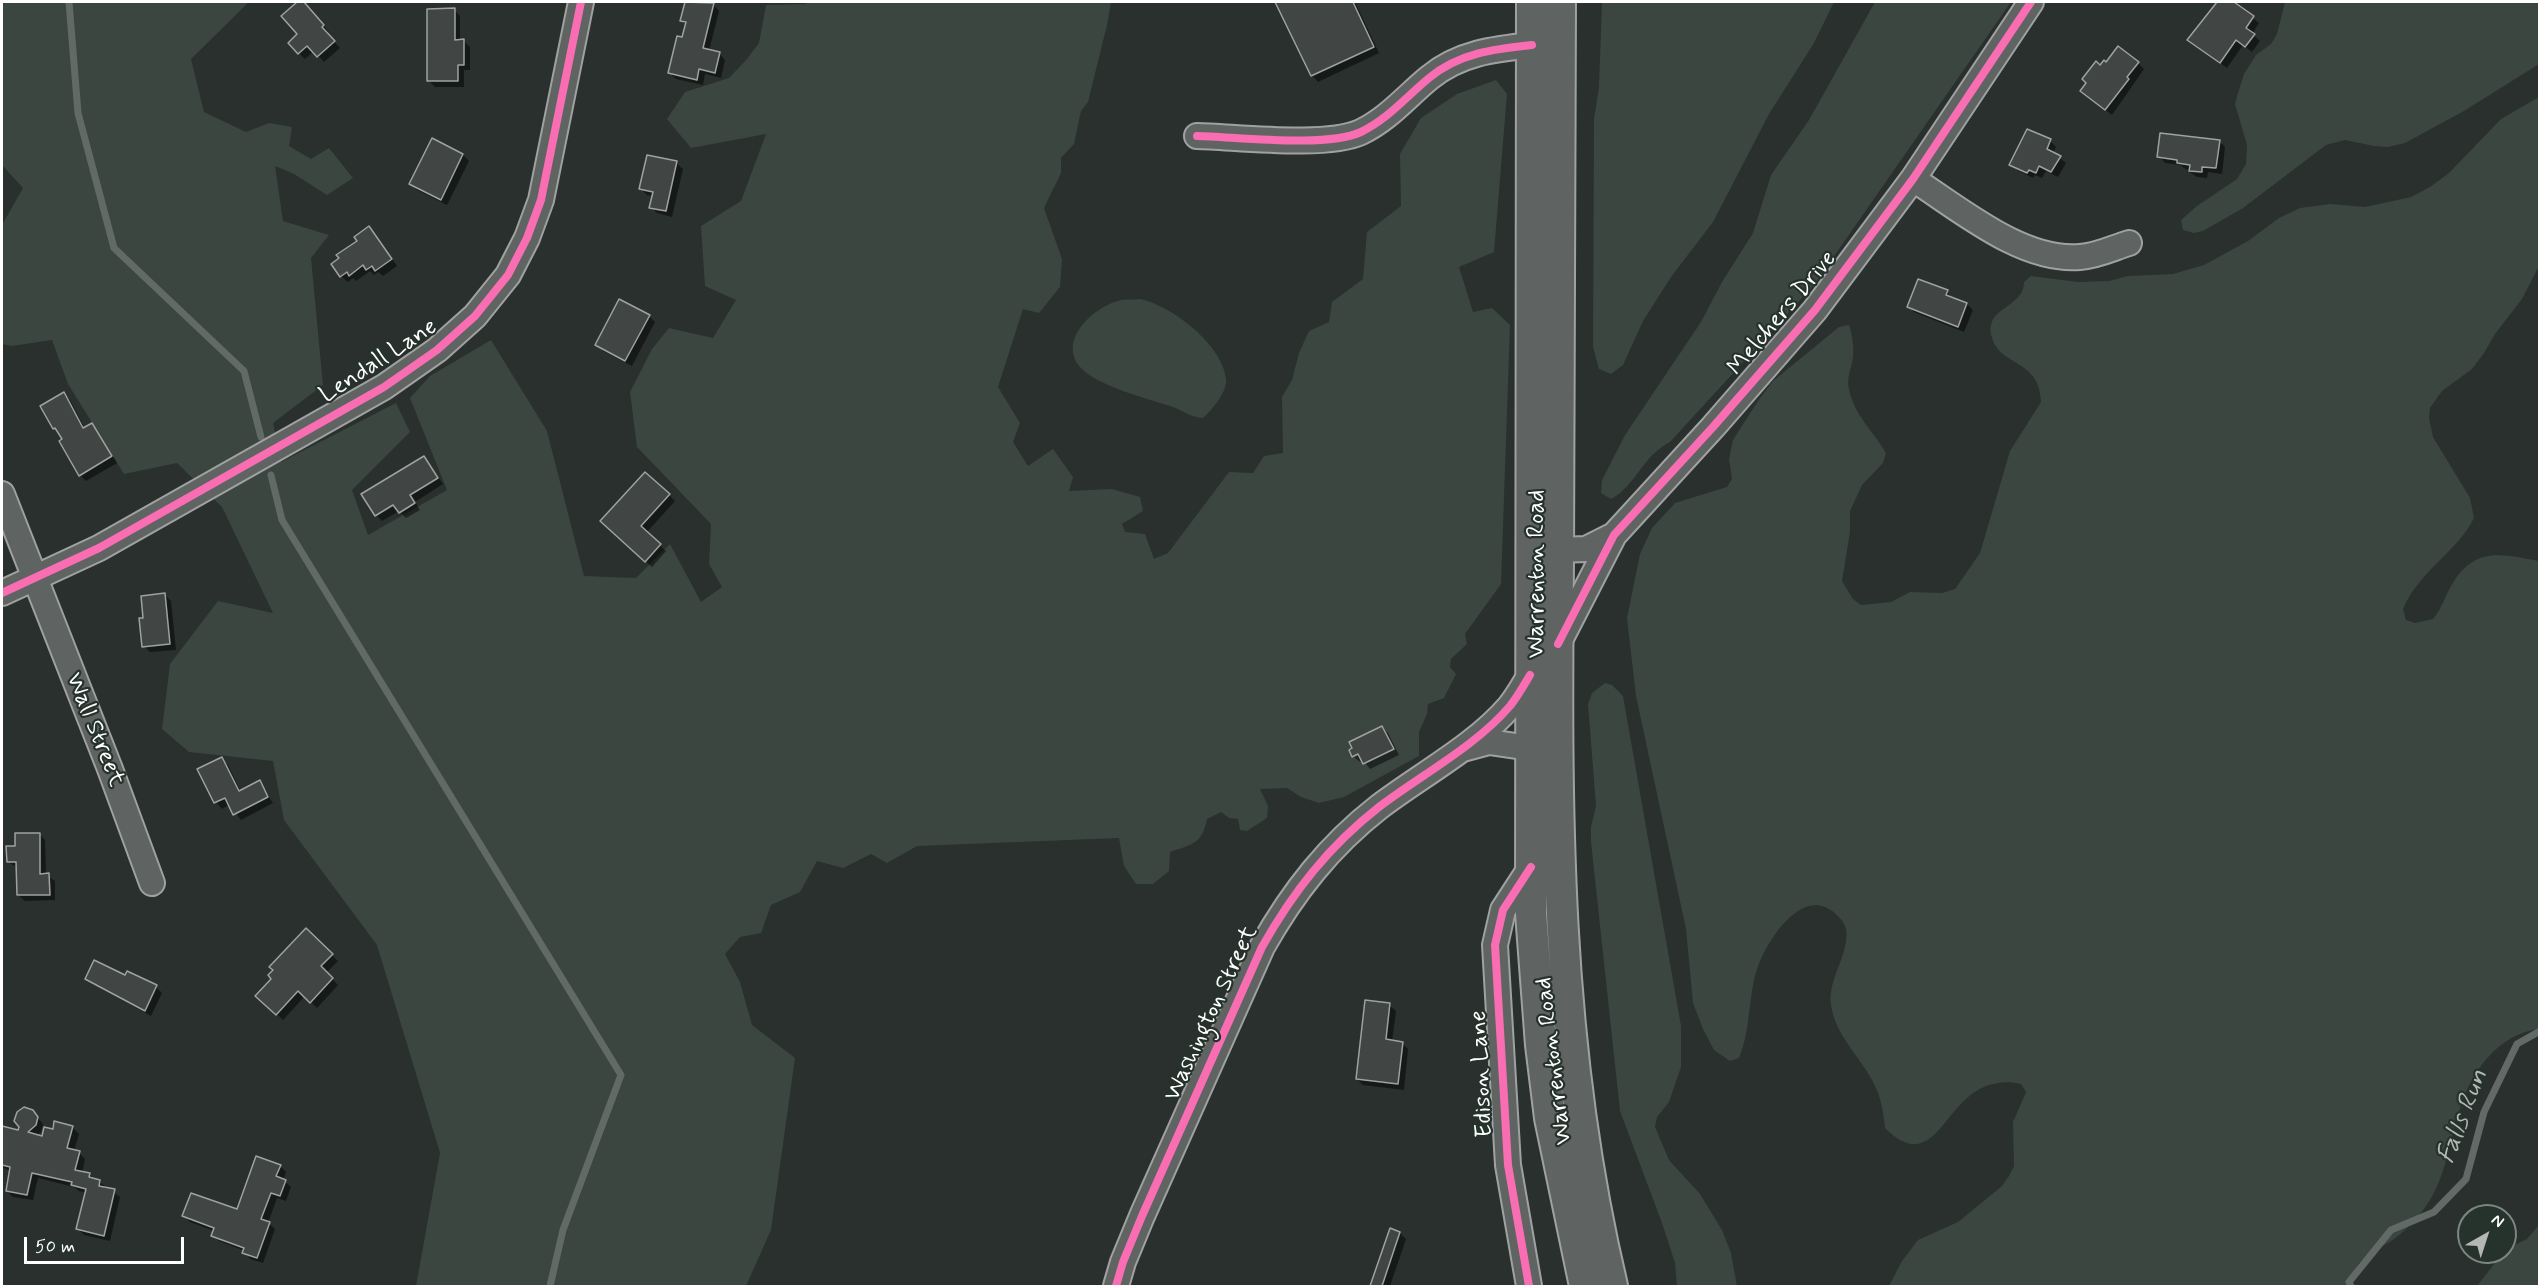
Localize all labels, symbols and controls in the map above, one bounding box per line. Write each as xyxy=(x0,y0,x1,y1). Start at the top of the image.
street label: Melchers Drive xyxy=(1722,246,1844,382)
street label: Lendall Lane xyxy=(315,313,443,411)
street label: Warrenton Road xyxy=(1524,490,1552,658)
street label: Wall Street xyxy=(58,669,130,791)
street label: Washington Street xyxy=(1159,922,1265,1106)
street label: Warrenton Road xyxy=(1530,976,1580,1146)
street label: Edison Lane xyxy=(1465,1010,1501,1138)
water label: Falls Run xyxy=(2432,1066,2496,1168)
north arrow xyxy=(2457,1204,2517,1264)
text: N xyxy=(2487,1210,2508,1233)
scale bar xyxy=(27,1225,188,1263)
text: 50 m xyxy=(35,1235,75,1259)

